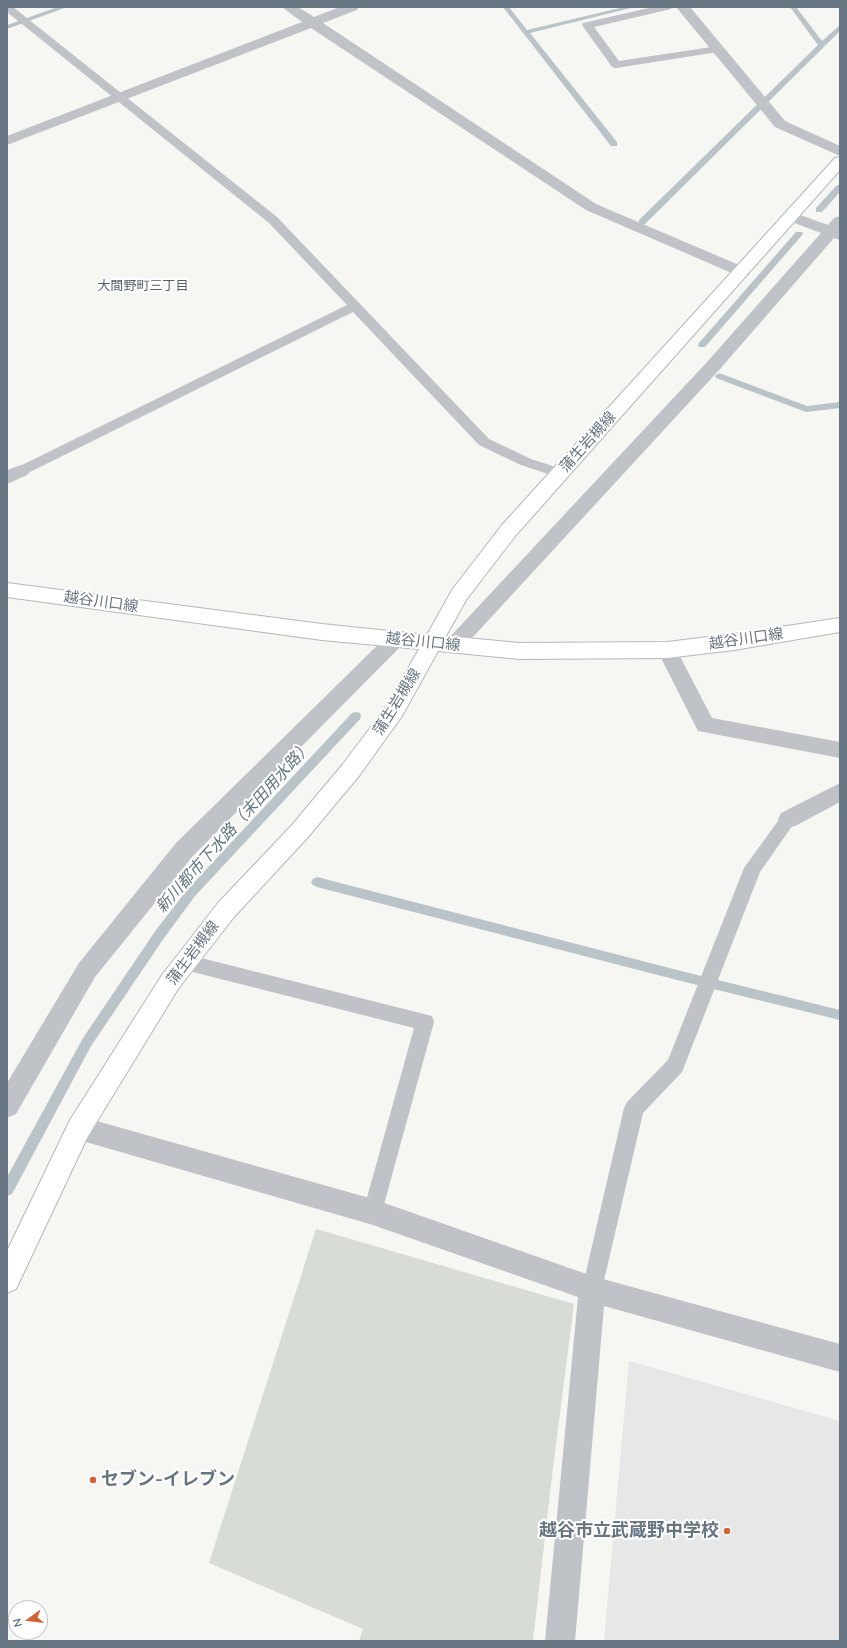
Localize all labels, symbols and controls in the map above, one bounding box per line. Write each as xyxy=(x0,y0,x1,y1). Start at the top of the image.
district label: 大間野町三丁目 xyxy=(98,278,188,294)
street label: 蒲生岩槻線 xyxy=(556,408,620,476)
street label: 越谷川口線 xyxy=(63,588,139,616)
street label: 越谷川口線 xyxy=(708,625,784,653)
street label: 越谷川口線 xyxy=(385,629,461,655)
street label: 蒲生岩槻線 xyxy=(369,665,425,739)
water label: 新川都市下水路（末田用水路） xyxy=(152,737,316,917)
street label: 蒲生岩槻線 xyxy=(163,918,223,988)
place label: セブン-イレブン xyxy=(101,1469,235,1491)
marker: セブン-イレブン xyxy=(88,1475,98,1485)
place label: 越谷市立武蔵野中学校 xyxy=(539,1520,719,1542)
marker: 越谷市立武蔵野中学校 xyxy=(722,1526,732,1536)
north arrow xyxy=(8,1600,48,1640)
text: N xyxy=(10,1617,25,1629)

